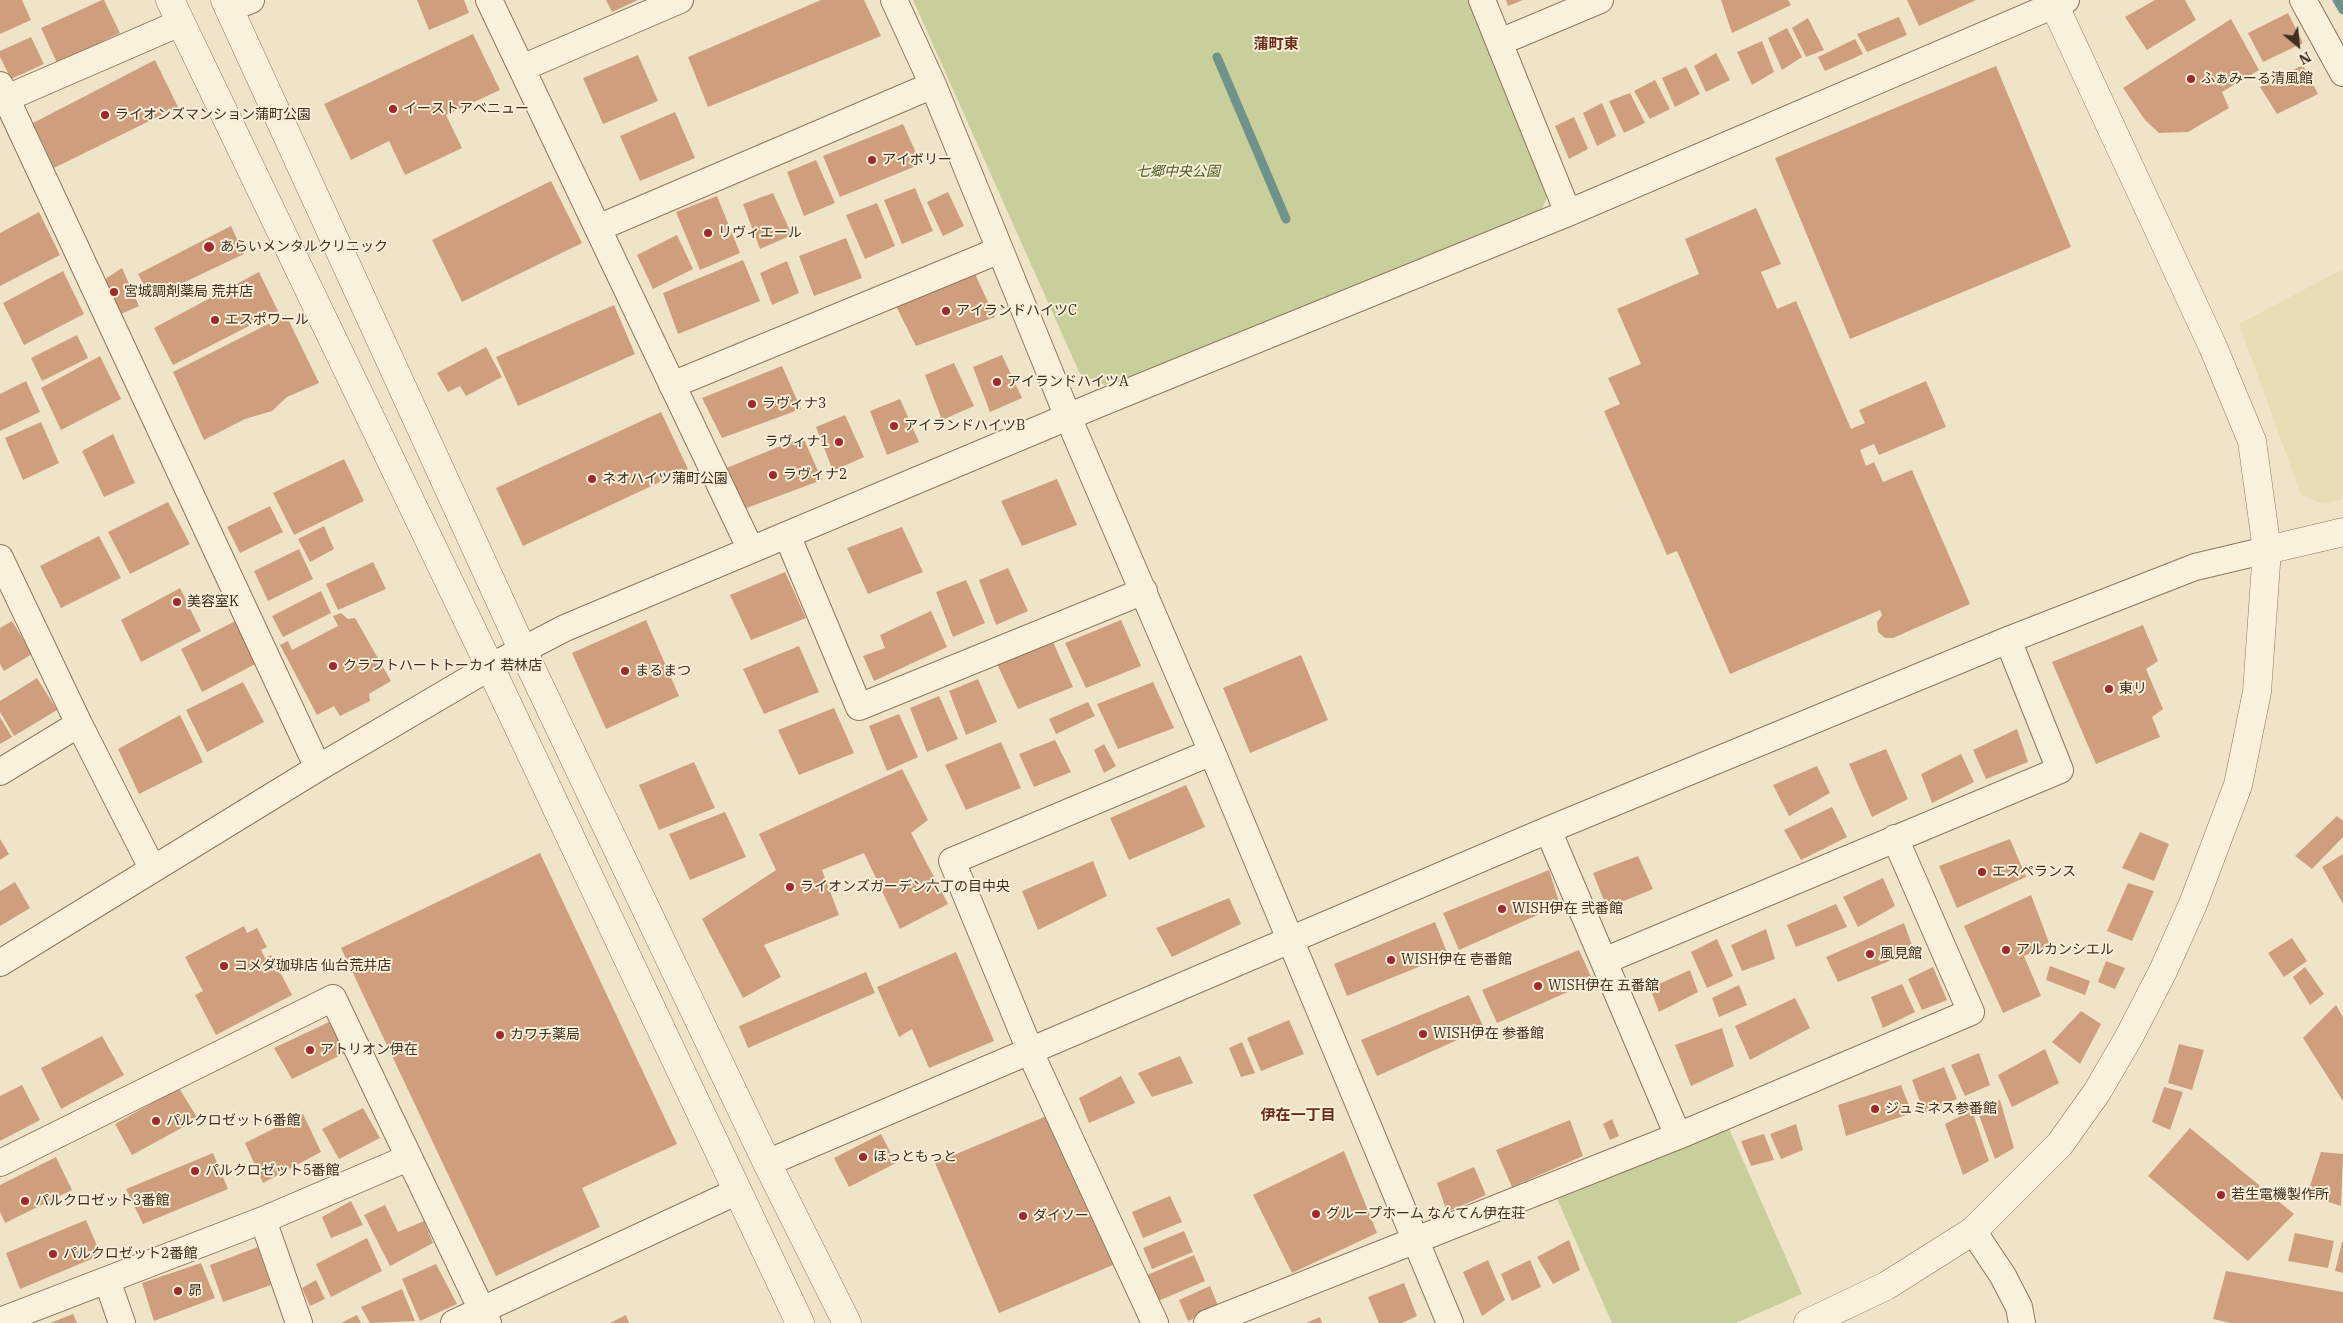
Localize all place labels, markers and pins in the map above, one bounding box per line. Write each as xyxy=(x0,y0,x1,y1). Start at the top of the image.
place label: ふぁみーる清風館 xyxy=(2201,71,2313,87)
marker: ふぁみーる清風館 xyxy=(2185,73,2197,85)
place label: イーストアベニュー xyxy=(403,101,529,117)
marker: イーストアベニュー xyxy=(387,103,399,115)
place label: ライオンズマンション蒲町公園 xyxy=(115,107,311,123)
marker: ライオンズマンション蒲町公園 xyxy=(99,109,111,121)
place label: アイボリー xyxy=(882,152,952,168)
marker: アイボリー xyxy=(866,154,878,166)
place label: リヴィエール xyxy=(718,225,802,241)
marker: リヴィエール xyxy=(702,227,714,239)
place label: あらいメンタルクリニック xyxy=(220,239,388,255)
marker: あらいメンタルクリニック xyxy=(202,240,216,254)
place label: 宮城調剤薬局 荒井店 xyxy=(124,284,253,300)
marker: 宮城調剤薬局 荒井店 xyxy=(108,286,120,298)
place label: アイランドハイツC xyxy=(956,303,1077,319)
marker: アイランドハイツC xyxy=(940,305,952,317)
place label: エスポワール xyxy=(225,312,309,328)
marker: エスポワール xyxy=(209,314,221,326)
place label: アイランドハイツA xyxy=(1007,374,1129,390)
marker: アイランドハイツA xyxy=(991,376,1003,388)
place label: ラヴィナ3 xyxy=(762,396,826,412)
marker: ラヴィナ3 xyxy=(746,398,758,410)
place label: アイランドハイツB xyxy=(904,418,1025,434)
marker: アイランドハイツB xyxy=(888,420,900,432)
place label: ラヴィナ1 xyxy=(765,434,829,450)
marker: ラヴィナ1 xyxy=(833,436,845,448)
place label: ラヴィナ2 xyxy=(783,467,847,483)
marker: ラヴィナ2 xyxy=(767,469,779,481)
place label: ネオハイツ蒲町公園 xyxy=(602,471,728,487)
marker: ネオハイツ蒲町公園 xyxy=(586,473,598,485)
place label: 美容室K xyxy=(187,594,239,610)
marker: 美容室K xyxy=(171,596,183,608)
place label: クラフトハートトーカイ 若林店 xyxy=(343,658,542,674)
marker: クラフトハートトーカイ 若林店 xyxy=(327,660,339,672)
place label: まるまつ xyxy=(635,663,691,679)
marker: まるまつ xyxy=(619,665,631,677)
place label: 東リ xyxy=(2119,681,2147,697)
marker: 東リ xyxy=(2103,683,2115,695)
place label: エスペランス xyxy=(1992,864,2076,880)
marker: エスペランス xyxy=(1976,866,1988,878)
place label: ライオンズガーデン六丁の目中央 xyxy=(800,879,1010,895)
marker: ライオンズガーデン六丁の目中央 xyxy=(784,881,796,893)
place label: WISH伊在 弐番館 xyxy=(1512,901,1623,917)
marker: WISH伊在 弐番館 xyxy=(1496,903,1508,915)
place label: アルカンシエル xyxy=(2016,942,2114,958)
marker: アルカンシエル xyxy=(2000,944,2012,956)
place label: 風見館 xyxy=(1880,946,1922,962)
marker: 風見館 xyxy=(1864,948,1876,960)
place label: WISH伊在 壱番館 xyxy=(1401,952,1512,968)
marker: WISH伊在 壱番館 xyxy=(1385,954,1397,966)
place label: コメダ珈琲店 仙台荒井店 xyxy=(234,958,391,974)
marker: コメダ珈琲店 仙台荒井店 xyxy=(218,960,230,972)
place label: WISH伊在 五番舘 xyxy=(1548,978,1659,994)
marker: WISH伊在 五番舘 xyxy=(1532,980,1544,992)
place label: WISH伊在 参番館 xyxy=(1433,1026,1544,1042)
place label: カワチ薬局 xyxy=(510,1027,580,1043)
marker: WISH伊在 参番館 xyxy=(1417,1028,1429,1040)
marker: カワチ薬局 xyxy=(494,1029,506,1041)
place label: アトリオン伊在 xyxy=(320,1042,418,1058)
marker: アトリオン伊在 xyxy=(304,1044,316,1056)
place label: ジュミネス参番館 xyxy=(1885,1101,1997,1117)
marker: ジュミネス参番館 xyxy=(1869,1103,1881,1115)
place label: パルクロゼット6番館 xyxy=(166,1113,300,1129)
marker: パルクロゼット6番館 xyxy=(150,1115,162,1127)
place label: ほっともっと xyxy=(873,1149,957,1165)
marker: ほっともっと xyxy=(857,1151,869,1163)
place label: パルクロゼット5番館 xyxy=(205,1163,339,1179)
marker: パルクロゼット5番館 xyxy=(189,1165,201,1177)
place label: 若生電機製作所 xyxy=(2231,1187,2329,1203)
marker: 若生電機製作所 xyxy=(2215,1189,2227,1201)
place label: パルクロゼット3番館 xyxy=(35,1193,169,1209)
marker: パルクロゼット3番館 xyxy=(19,1195,31,1207)
place label: グループホーム なんてん伊在荘 xyxy=(1326,1206,1525,1222)
place label: ダイソー xyxy=(1033,1208,1089,1224)
marker: グループホーム なんてん伊在荘 xyxy=(1310,1208,1322,1220)
marker: ダイソー xyxy=(1017,1210,1029,1222)
place label: パルクロゼット2番館 xyxy=(63,1246,197,1262)
marker: パルクロゼット2番館 xyxy=(47,1248,59,1260)
place label: 昴 xyxy=(188,1283,202,1299)
marker: 昴 xyxy=(172,1285,184,1297)

